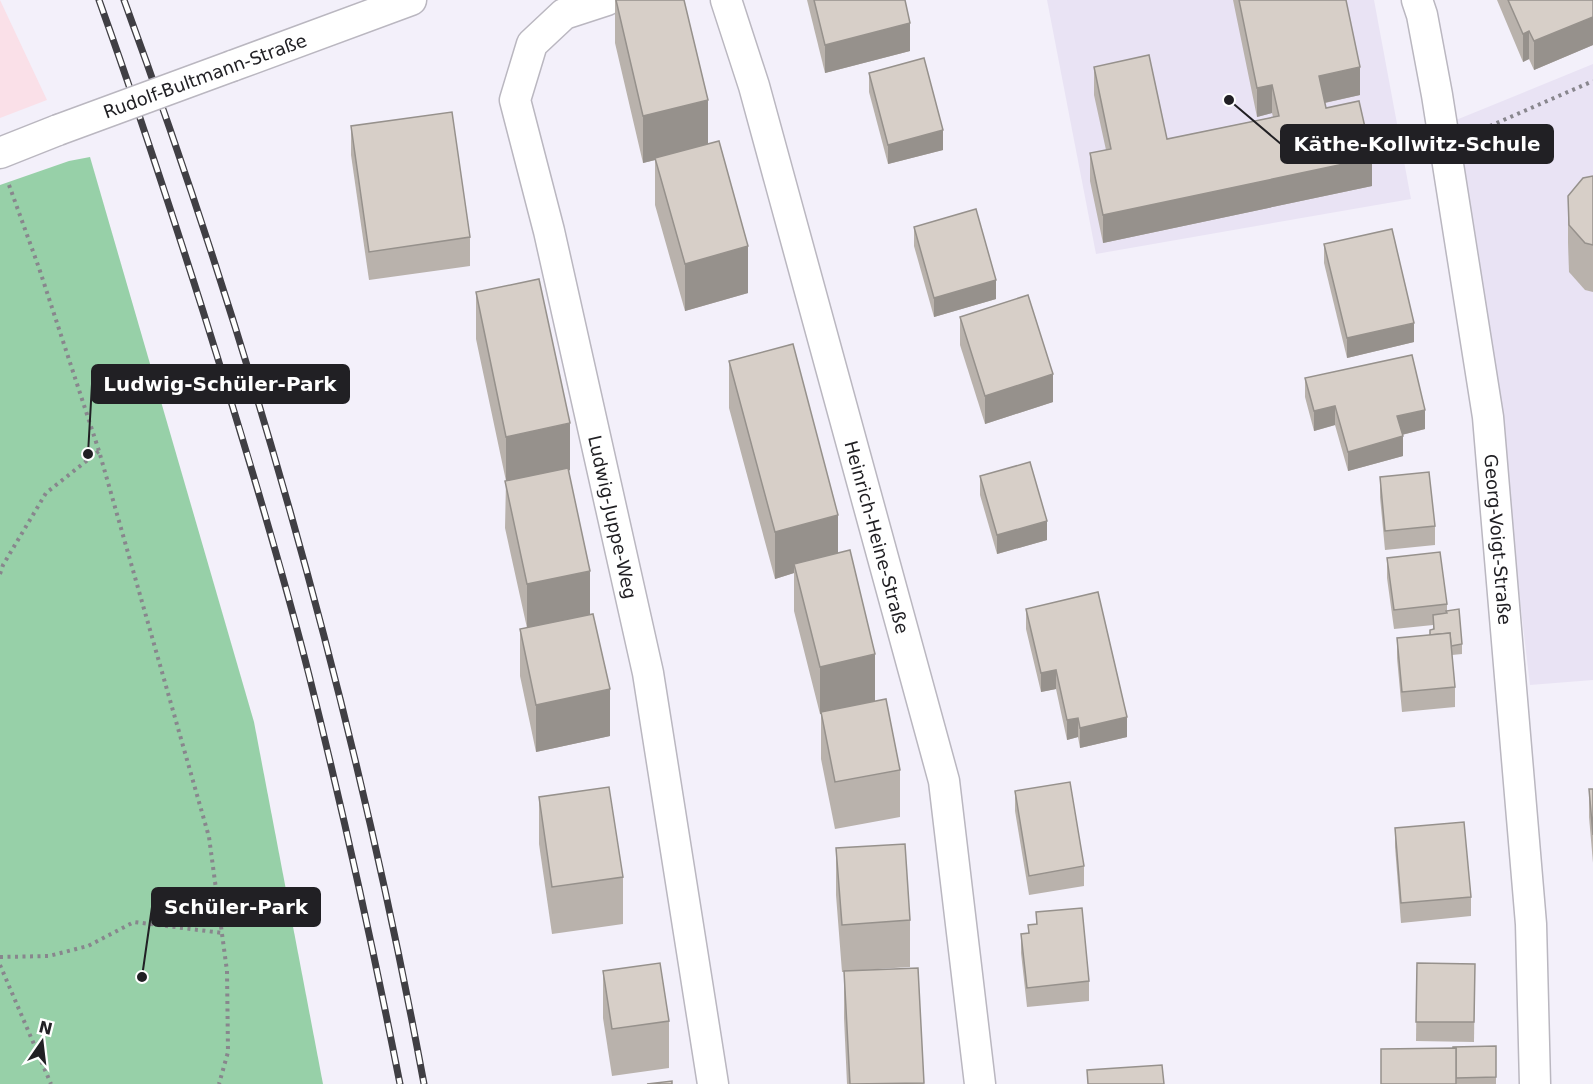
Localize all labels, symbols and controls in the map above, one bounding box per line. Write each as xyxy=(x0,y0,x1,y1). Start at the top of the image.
street label: Rudolf-Bultmann-Straße xyxy=(100,29,310,123)
callout: Käthe-Kollwitz-Schule xyxy=(1281,125,1553,163)
text: Käthe-Kollwitz-Schule xyxy=(1293,132,1541,156)
callout: Ludwig-Schüler-Park xyxy=(92,365,349,403)
text: Ludwig-Schüler-Park xyxy=(103,372,337,396)
street label: Ludwig-Juppe-Weg xyxy=(585,433,642,601)
street label: Heinrich-Heine-Straße xyxy=(841,438,914,636)
street label: Georg-Voigt-Straße xyxy=(1481,453,1516,626)
callout: Schüler-Park xyxy=(152,888,320,926)
text: Schüler-Park xyxy=(164,895,309,919)
north arrow xyxy=(12,1012,72,1072)
text: N xyxy=(37,1017,54,1039)

